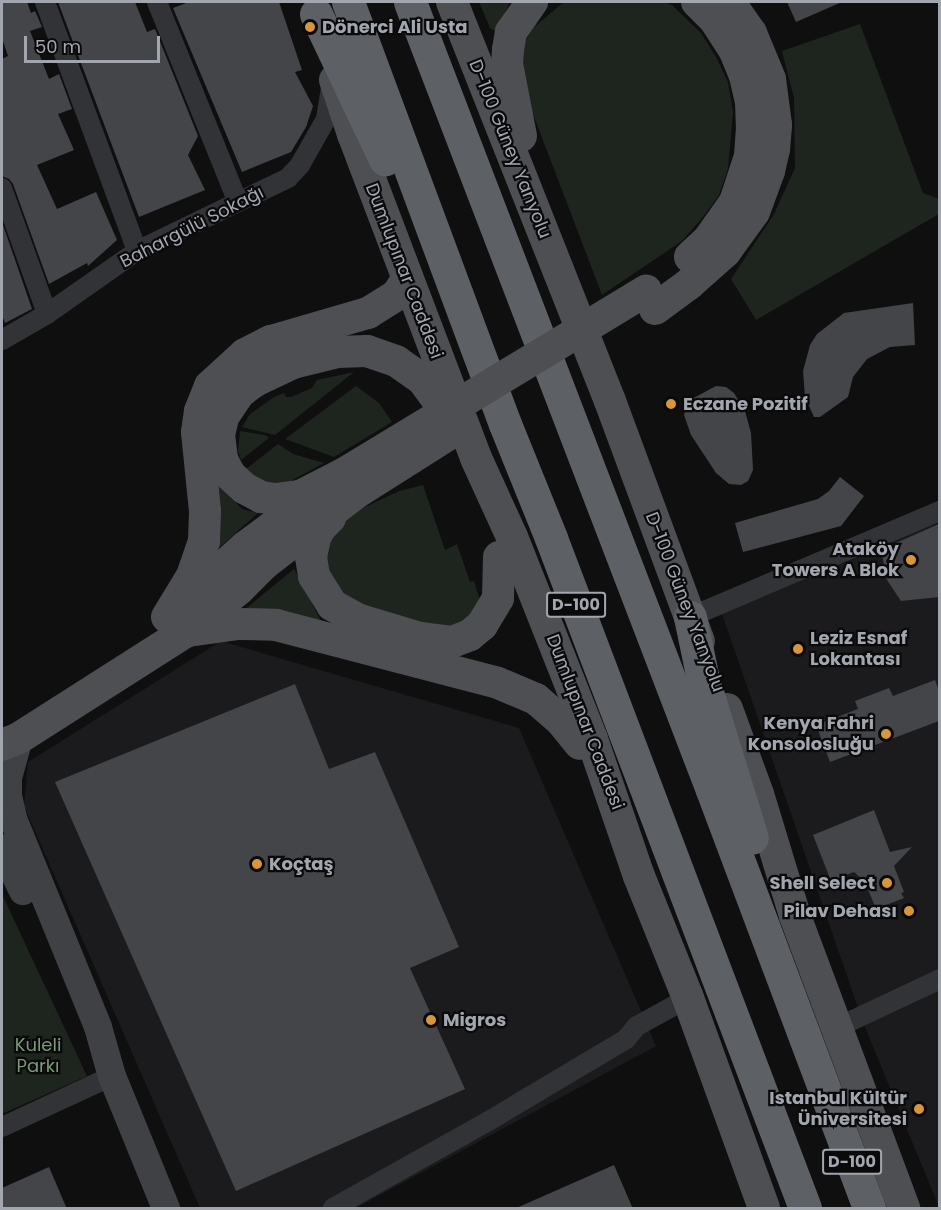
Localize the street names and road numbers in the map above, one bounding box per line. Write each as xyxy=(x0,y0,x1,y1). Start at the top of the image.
street label: D-100 Güney Yanyolu xyxy=(464,57,556,241)
street label: Dumlupınar Caddesi xyxy=(361,180,447,362)
street label: Bahargülü Sokağı xyxy=(117,181,267,273)
street label: D-100 Güney Yanyolu xyxy=(641,509,729,695)
road number: D-100 xyxy=(546,592,606,618)
street label: Dumlupınar Caddesi xyxy=(542,631,628,813)
road number: D-100 xyxy=(822,1149,882,1175)

